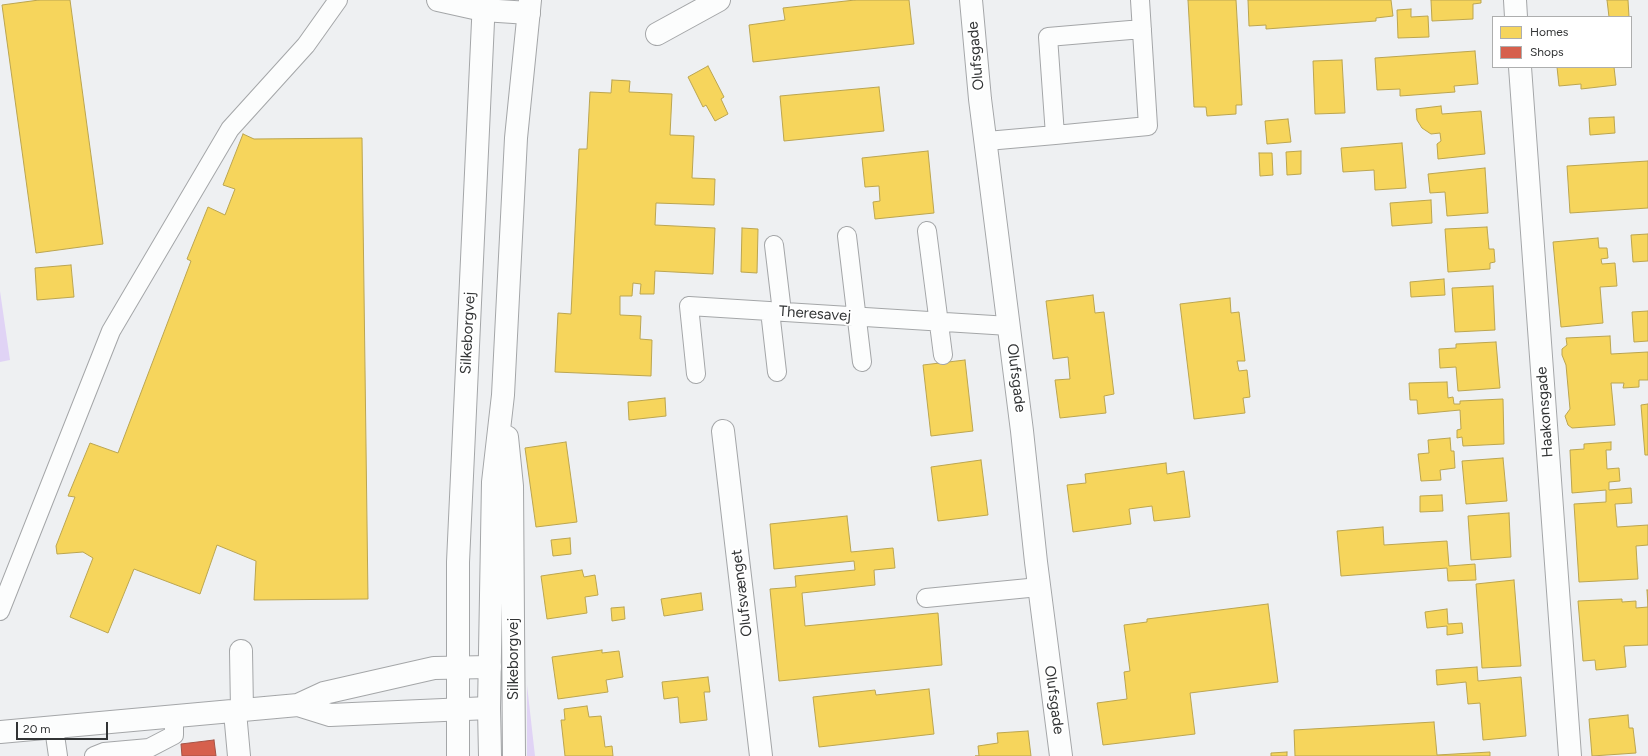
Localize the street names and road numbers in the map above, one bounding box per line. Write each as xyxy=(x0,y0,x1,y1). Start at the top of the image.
street label: Olufsgade xyxy=(964,21,988,91)
street label: Silkeborgvej xyxy=(457,291,479,375)
street label: Theresavej xyxy=(778,302,852,326)
street label: Olufsgade xyxy=(1003,343,1029,413)
street label: Haakonsgade xyxy=(1533,366,1557,458)
street label: Olufsvænget xyxy=(728,548,756,638)
street label: Silkeborgvej xyxy=(505,618,523,700)
street label: Olufsgade xyxy=(1040,664,1068,736)

